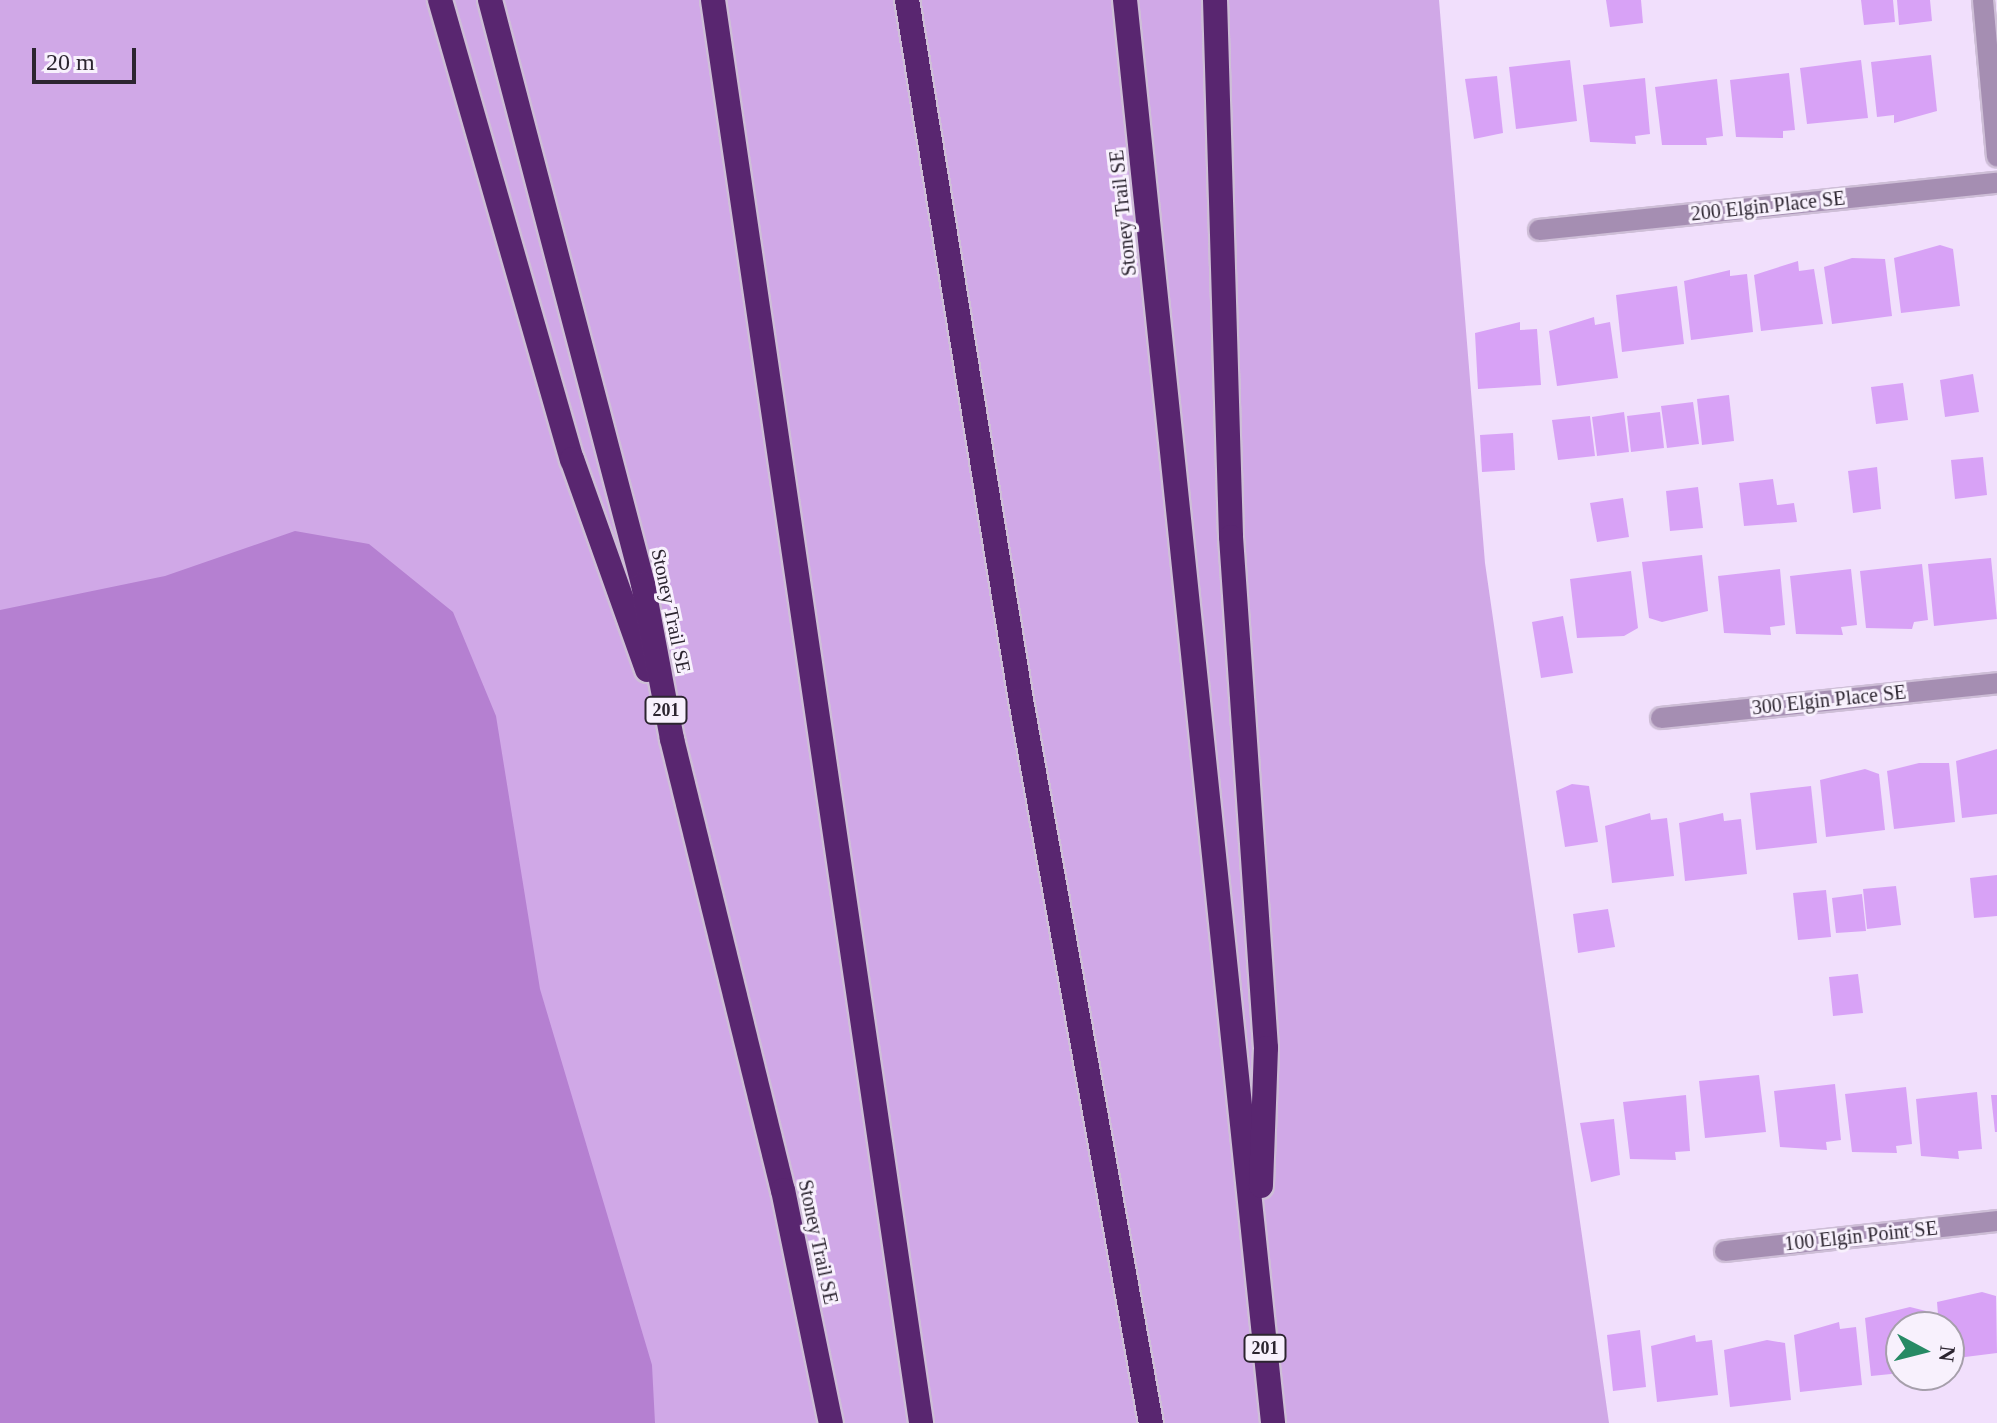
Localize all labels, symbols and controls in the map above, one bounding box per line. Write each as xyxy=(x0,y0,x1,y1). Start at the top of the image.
scale bar xyxy=(36,32,140,82)
text: 20 m xyxy=(46,49,95,75)
street label: Stoney Trail SE xyxy=(1104,149,1142,277)
street label: 200 Elgin Place SE xyxy=(1690,186,1846,226)
street label: Stoney Trail SE xyxy=(646,546,696,676)
street label: 300 Elgin Place SE xyxy=(1751,680,1907,720)
road number: 201 xyxy=(644,696,688,724)
street label: Stoney Trail SE xyxy=(793,1177,843,1307)
street label: 100 Elgin Point SE xyxy=(1783,1216,1939,1256)
north arrow xyxy=(1885,1311,1965,1391)
road number: 201 xyxy=(1243,1334,1287,1362)
text: N xyxy=(1934,1344,1961,1363)

